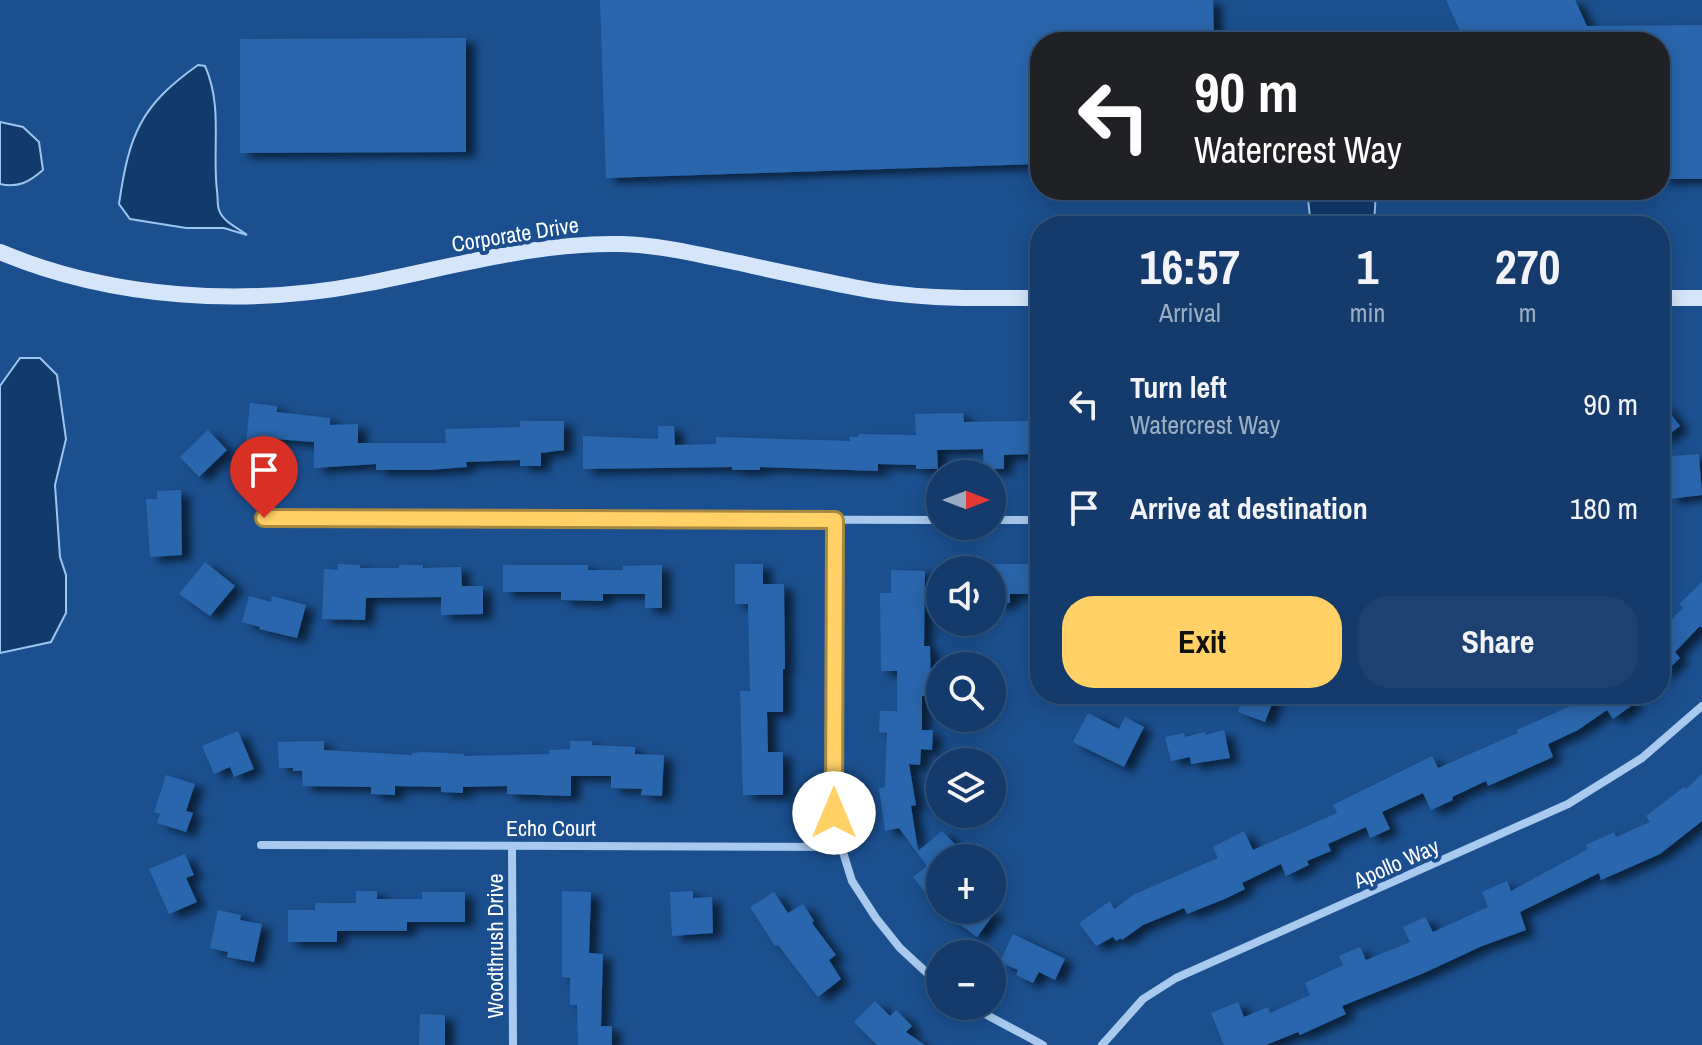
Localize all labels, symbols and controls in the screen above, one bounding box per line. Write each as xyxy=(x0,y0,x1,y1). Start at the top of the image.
text: 90 m xyxy=(1194,54,1299,129)
icon: left xyxy=(1062,64,1166,168)
text: Watercrest Way xyxy=(1194,126,1402,174)
street label: Corporate Drive xyxy=(449,209,581,259)
text: 16:57 xyxy=(1140,234,1240,299)
text: 1 xyxy=(1357,234,1378,299)
text: 270 xyxy=(1495,234,1560,299)
text: Arrival xyxy=(1159,295,1221,330)
text: min xyxy=(1350,295,1385,330)
text: m xyxy=(1519,295,1537,330)
text: Turn left xyxy=(1130,367,1227,407)
icon: left xyxy=(1062,382,1106,426)
text: 90 m xyxy=(1583,384,1638,424)
text: Watercrest Way xyxy=(1130,407,1280,442)
pin xyxy=(230,436,298,518)
icon: arrive xyxy=(242,448,286,492)
north arrow xyxy=(926,460,1006,540)
map controls xyxy=(926,460,1006,1020)
icon: arrive xyxy=(1062,486,1106,530)
text: Arrive at destination xyxy=(1130,488,1368,528)
text: 180 m xyxy=(1570,488,1638,528)
button: sound xyxy=(926,556,1006,636)
button: Exit xyxy=(1062,596,1342,688)
button: Share xyxy=(1358,596,1638,688)
button: search xyxy=(926,652,1006,732)
button: layers xyxy=(926,748,1006,828)
position arrow xyxy=(792,771,876,855)
street label: Echo Court xyxy=(506,813,596,843)
street label: Apollo Way xyxy=(1348,831,1443,896)
button: + xyxy=(926,844,1006,924)
street label: Woodthrush Drive xyxy=(480,873,510,1019)
button: − xyxy=(926,940,1006,1020)

